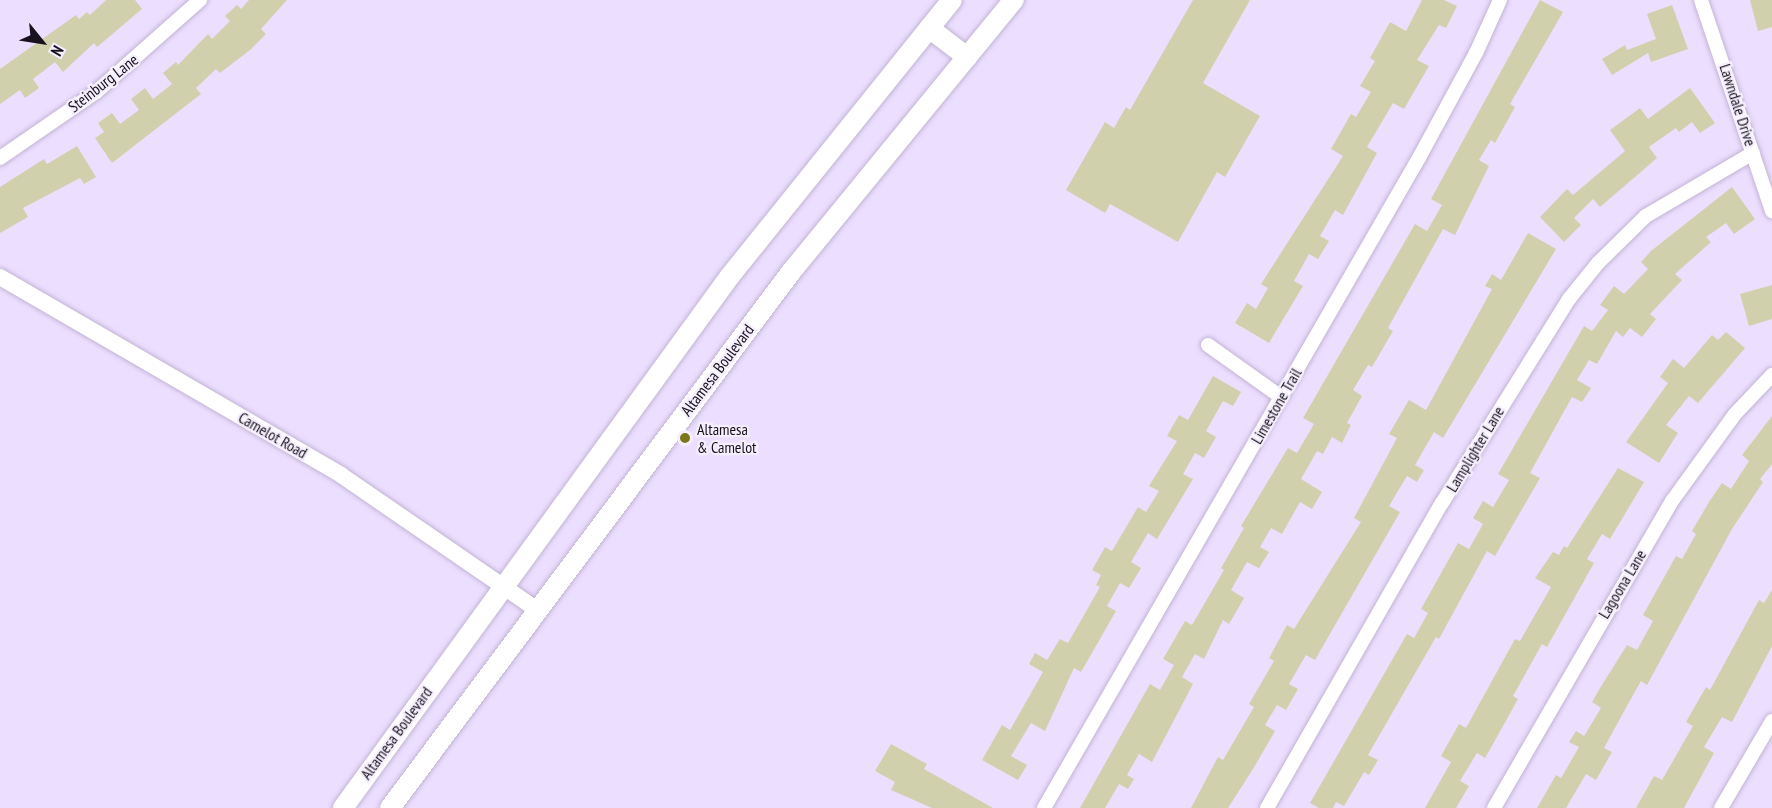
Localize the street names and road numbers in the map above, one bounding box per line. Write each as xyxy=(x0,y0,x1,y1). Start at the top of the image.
street label: Steinburg Lane xyxy=(64,50,142,116)
street label: Lawndale Drive xyxy=(1716,61,1760,149)
street label: Altamesa Boulevard xyxy=(676,320,758,420)
street label: Limestone Trail xyxy=(1247,365,1305,447)
street label: Lamplighter Lane xyxy=(1442,403,1508,495)
street label: Camelot Road xyxy=(235,408,311,462)
street label: Lagoona Lane xyxy=(1594,546,1650,622)
street label: Altamesa Boulevard xyxy=(356,683,436,783)

